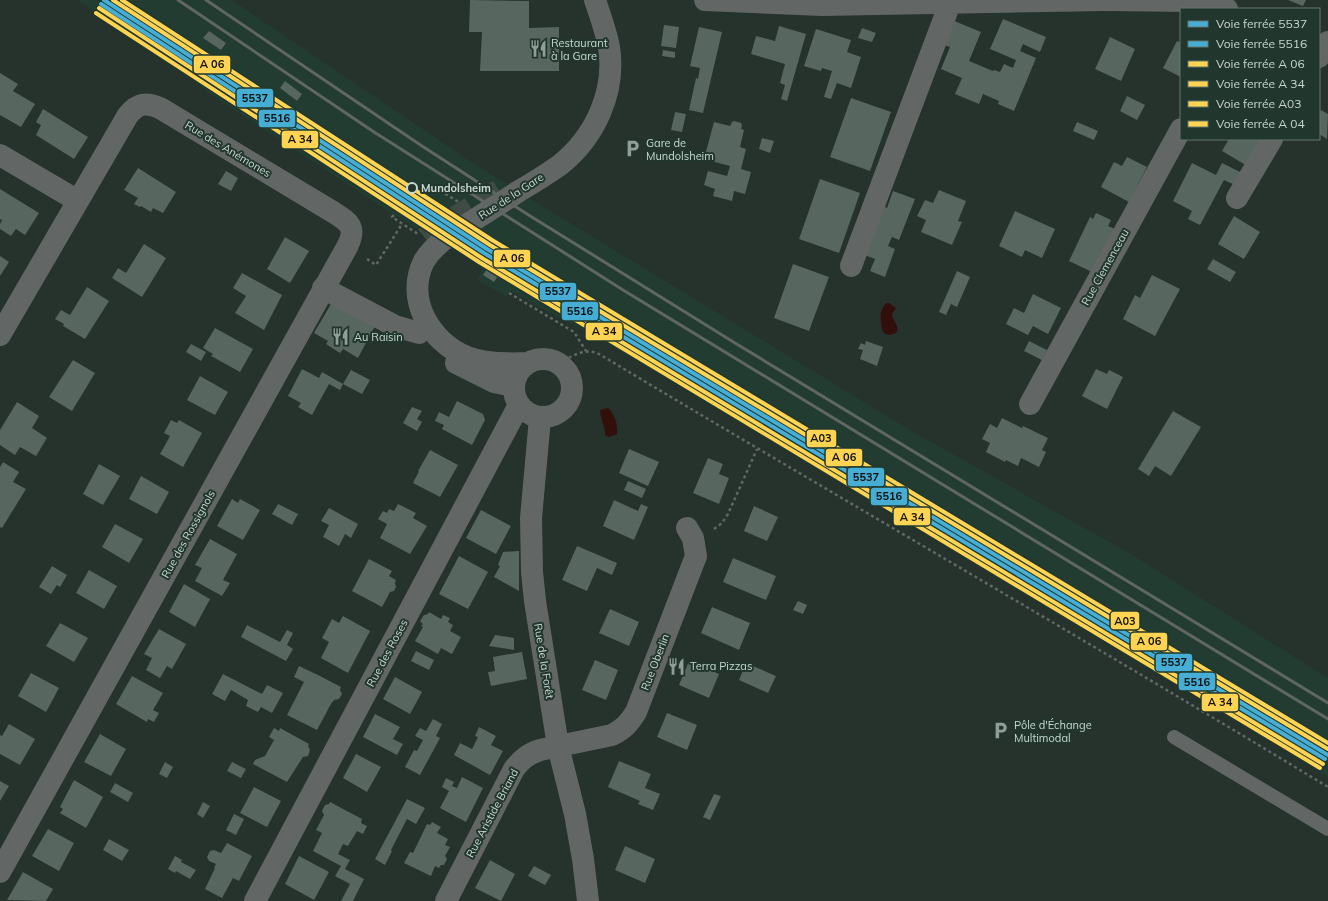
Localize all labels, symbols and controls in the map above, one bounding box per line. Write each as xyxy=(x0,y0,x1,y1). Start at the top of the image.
legend xyxy=(1180,8,1320,140)
text: Voie ferrée 5537 xyxy=(1216,16,1307,31)
place label: Restaurant à la Gare xyxy=(551,36,608,63)
text: Voie ferrée 5516 xyxy=(1216,36,1307,51)
restaurant icon: Restaurant à la Gare xyxy=(528,39,548,59)
line badge: A 06 xyxy=(193,55,231,74)
text: Voie ferrée A 06 xyxy=(1216,56,1305,71)
text: A 06 xyxy=(200,57,225,71)
text: Voie ferrée A 34 xyxy=(1216,76,1305,91)
line badge: 5537 xyxy=(236,88,274,108)
text: 5537 xyxy=(242,91,269,105)
text: Voie ferrée A03 xyxy=(1216,96,1302,111)
line badge: 5516 xyxy=(258,109,296,128)
text: 5516 xyxy=(264,111,291,125)
text: Voie ferrée A 04 xyxy=(1216,116,1305,131)
street label: Rue des Anémones xyxy=(182,118,274,180)
line badge: A 34 xyxy=(281,130,319,149)
text: A 34 xyxy=(288,132,313,146)
place label: Gare de Mundolsheim xyxy=(646,136,714,163)
parking icon: Gare de Mundolsheim xyxy=(623,139,643,159)
street label: Rue de la Gare xyxy=(476,170,546,222)
place label: Mundolsheim xyxy=(421,181,491,195)
marker: Mundolsheim xyxy=(406,182,418,194)
street label: Rue Clemenceau xyxy=(1078,226,1132,308)
line badge: A 06 xyxy=(493,249,531,268)
text: A 06 xyxy=(500,251,525,265)
line badge: 5537 xyxy=(539,282,577,301)
text: 5537 xyxy=(545,284,572,298)
line badge: 5516 xyxy=(561,301,599,321)
text: 5516 xyxy=(567,304,594,318)
line badge: A 34 xyxy=(585,322,623,341)
text: A 34 xyxy=(592,324,617,338)
restaurant icon: Au Raisin xyxy=(331,327,351,347)
place label: Au Raisin xyxy=(354,330,403,344)
line badge: A03 xyxy=(806,429,837,448)
text: A03 xyxy=(810,431,832,445)
line badge: A 06 xyxy=(825,448,863,467)
text: A 06 xyxy=(832,450,857,464)
line badge: 5537 xyxy=(847,467,885,487)
text: 5537 xyxy=(853,470,880,484)
line badge: 5516 xyxy=(870,487,908,506)
street label: Rue des Rossignols xyxy=(158,488,218,580)
text: 5516 xyxy=(876,489,903,503)
line badge: A 34 xyxy=(893,507,931,526)
text: A 34 xyxy=(900,510,925,524)
line badge: A03 xyxy=(1110,611,1140,630)
text: A03 xyxy=(1114,614,1136,628)
street label: Rue des Roses xyxy=(363,617,411,689)
street label: Rue de la Forêt xyxy=(531,622,557,700)
street label: Rue Oberlin xyxy=(638,632,672,692)
line badge: A 06 xyxy=(1130,632,1168,651)
text: A 06 xyxy=(1137,634,1162,648)
line badge: 5537 xyxy=(1155,653,1193,672)
text: 5537 xyxy=(1161,655,1188,669)
restaurant icon: Terra Pizzas xyxy=(667,656,687,676)
place label: Terra Pizzas xyxy=(690,659,752,673)
line badge: 5516 xyxy=(1178,672,1216,691)
text: 5516 xyxy=(1184,675,1211,689)
line badge: A 34 xyxy=(1201,693,1239,712)
text: A 34 xyxy=(1208,695,1233,709)
place label: Pôle d'Échange Multimodal xyxy=(1014,718,1092,745)
parking icon: Pôle d'Échange Multimodal xyxy=(991,721,1011,741)
street label: Rue Aristide Briand xyxy=(463,766,521,860)

